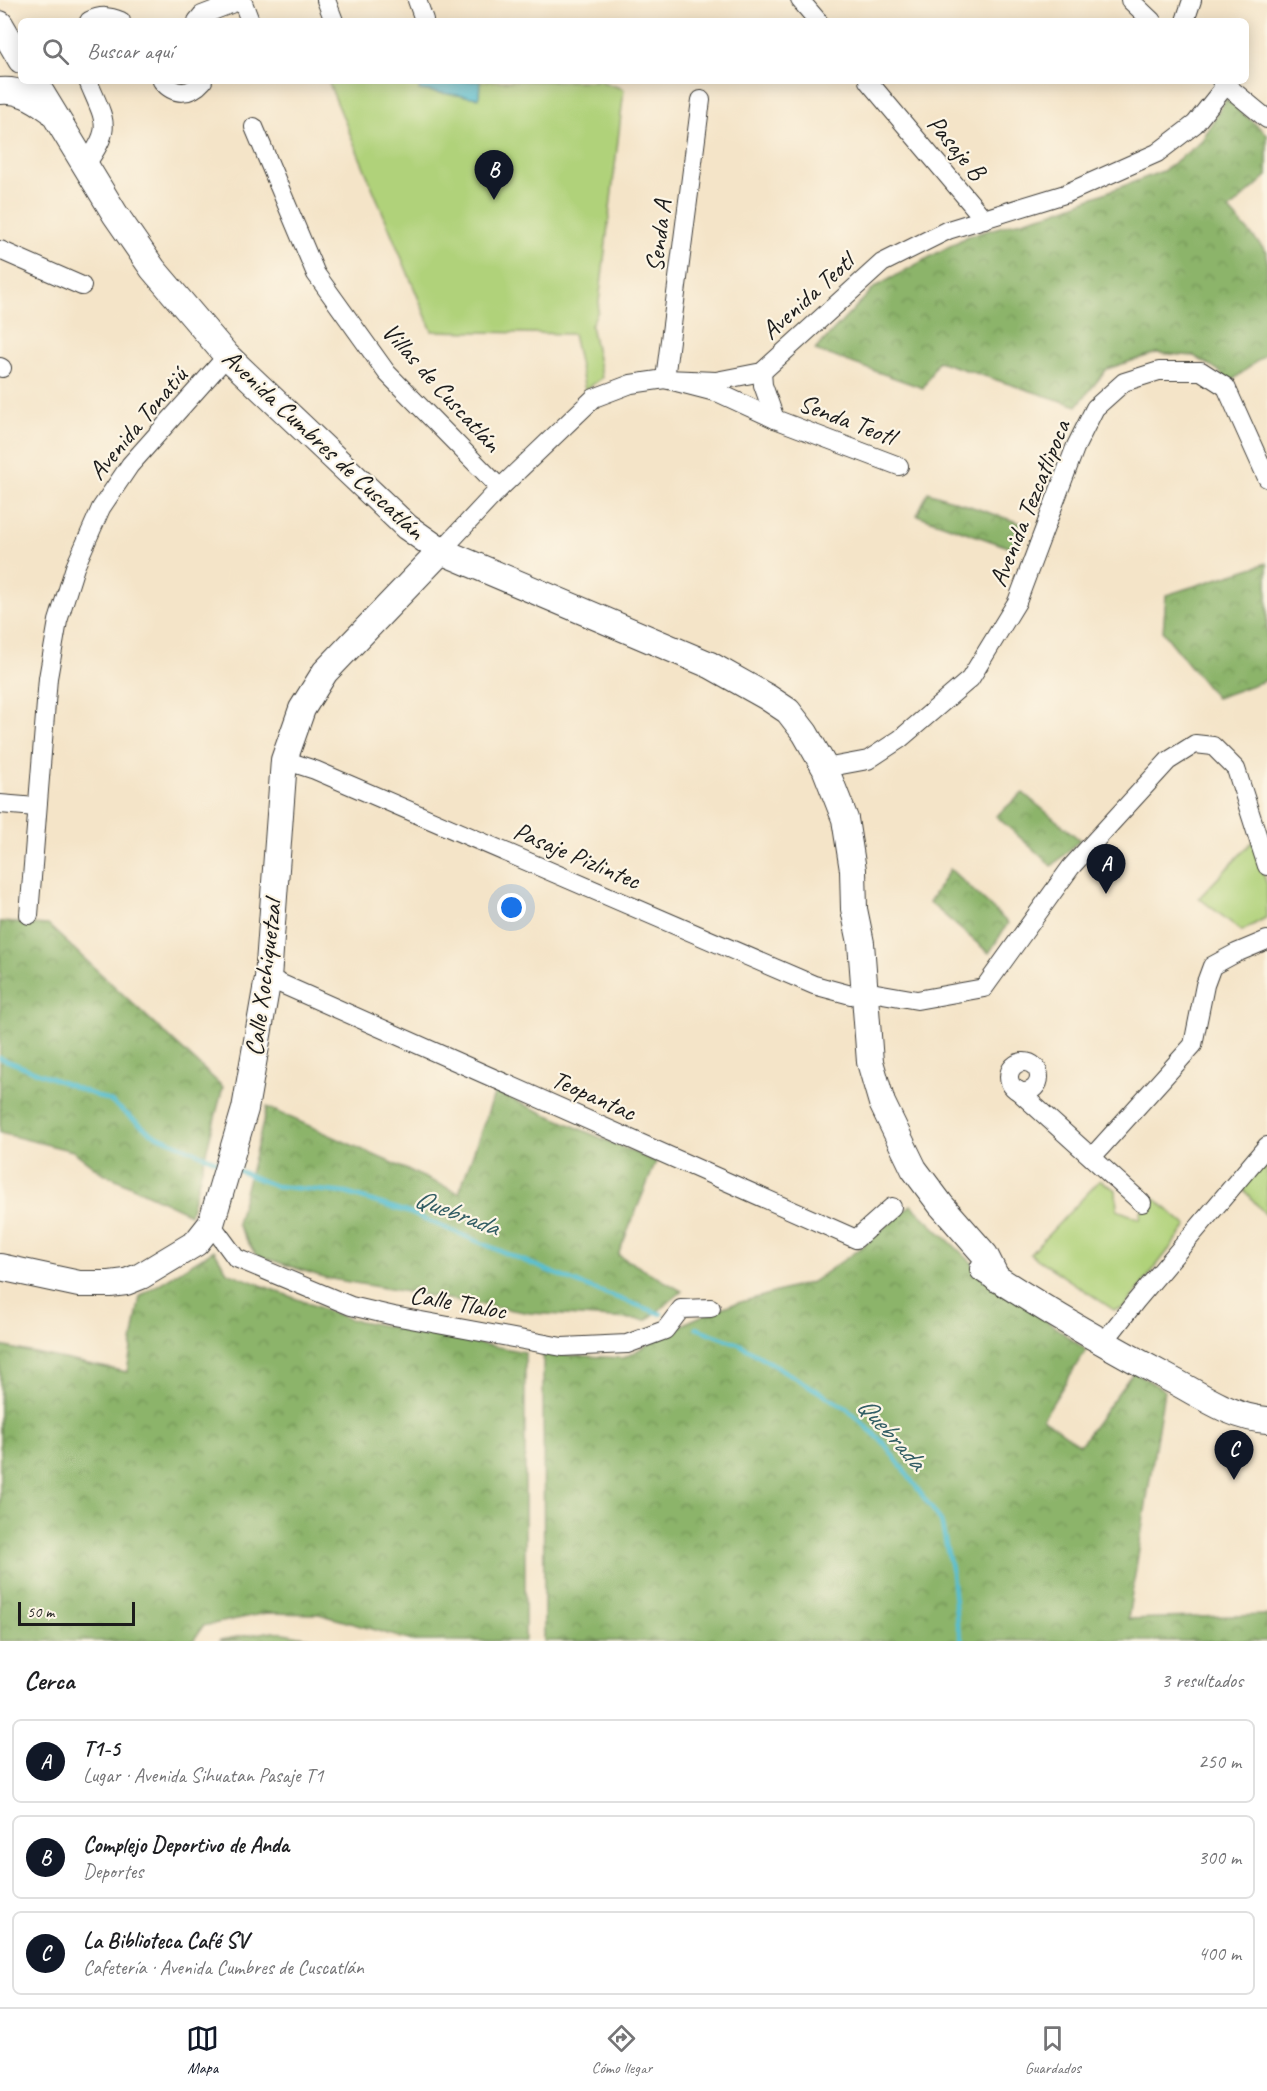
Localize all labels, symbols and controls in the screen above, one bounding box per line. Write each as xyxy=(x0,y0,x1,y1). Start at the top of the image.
search box xyxy=(18,18,1249,84)
icon: search xyxy=(39,35,72,68)
text: Buscar aquí xyxy=(87,37,173,65)
street label: Pasaje B xyxy=(920,108,994,188)
pin: B xyxy=(474,150,514,200)
street label: Senda A xyxy=(638,196,680,274)
street label: Avenida Teotl xyxy=(754,243,864,347)
street label: Villas de Cuscatlán xyxy=(375,315,509,460)
street label: Avenida Cumbres de Cuscatlán xyxy=(215,342,433,548)
street label: Avenida Tonatiú xyxy=(80,358,196,487)
street label: Senda Teotl xyxy=(794,386,904,455)
street label: Avenida Tezcatlipoca xyxy=(981,414,1078,591)
street label: Pasaje Pizlintec xyxy=(509,814,647,898)
pin: A xyxy=(1086,844,1126,894)
your location xyxy=(497,893,526,922)
street label: Calle Xochiquetzal xyxy=(238,894,290,1058)
street label: Teopantac xyxy=(547,1062,643,1129)
water label: Quebrada xyxy=(410,1180,506,1244)
street label: Calle Tlaloc xyxy=(407,1278,509,1327)
water label: Quebrada xyxy=(850,1389,935,1478)
pin: C xyxy=(1214,1430,1254,1480)
scale bar xyxy=(18,1599,135,1626)
text: 50 m xyxy=(27,1602,54,1622)
text: Cerca xyxy=(24,1664,74,1697)
text: 3 resultados xyxy=(1161,1668,1243,1693)
text: T1-5 xyxy=(83,1735,120,1763)
text: A xyxy=(40,1749,51,1774)
text: 250 m xyxy=(1198,1749,1241,1774)
text: Lugar · Avenida Sihuatan Pasaje T1 xyxy=(83,1763,323,1788)
text: Complejo Deportivo de Anda xyxy=(83,1831,289,1859)
text: B xyxy=(40,1845,51,1870)
text: 300 m xyxy=(1198,1845,1241,1870)
text: Deportes xyxy=(83,1859,143,1884)
text: La Biblioteca Café SV xyxy=(83,1927,248,1955)
text: C xyxy=(41,1941,50,1966)
text: 400 m xyxy=(1198,1941,1241,1966)
text: Cafetería · Avenida Cumbres de Cuscatlán xyxy=(83,1955,364,1980)
tab: Mapa xyxy=(186,2022,219,2078)
tab: Cómo llegar xyxy=(592,2022,652,2078)
tab: Guardados xyxy=(1025,2022,1081,2078)

